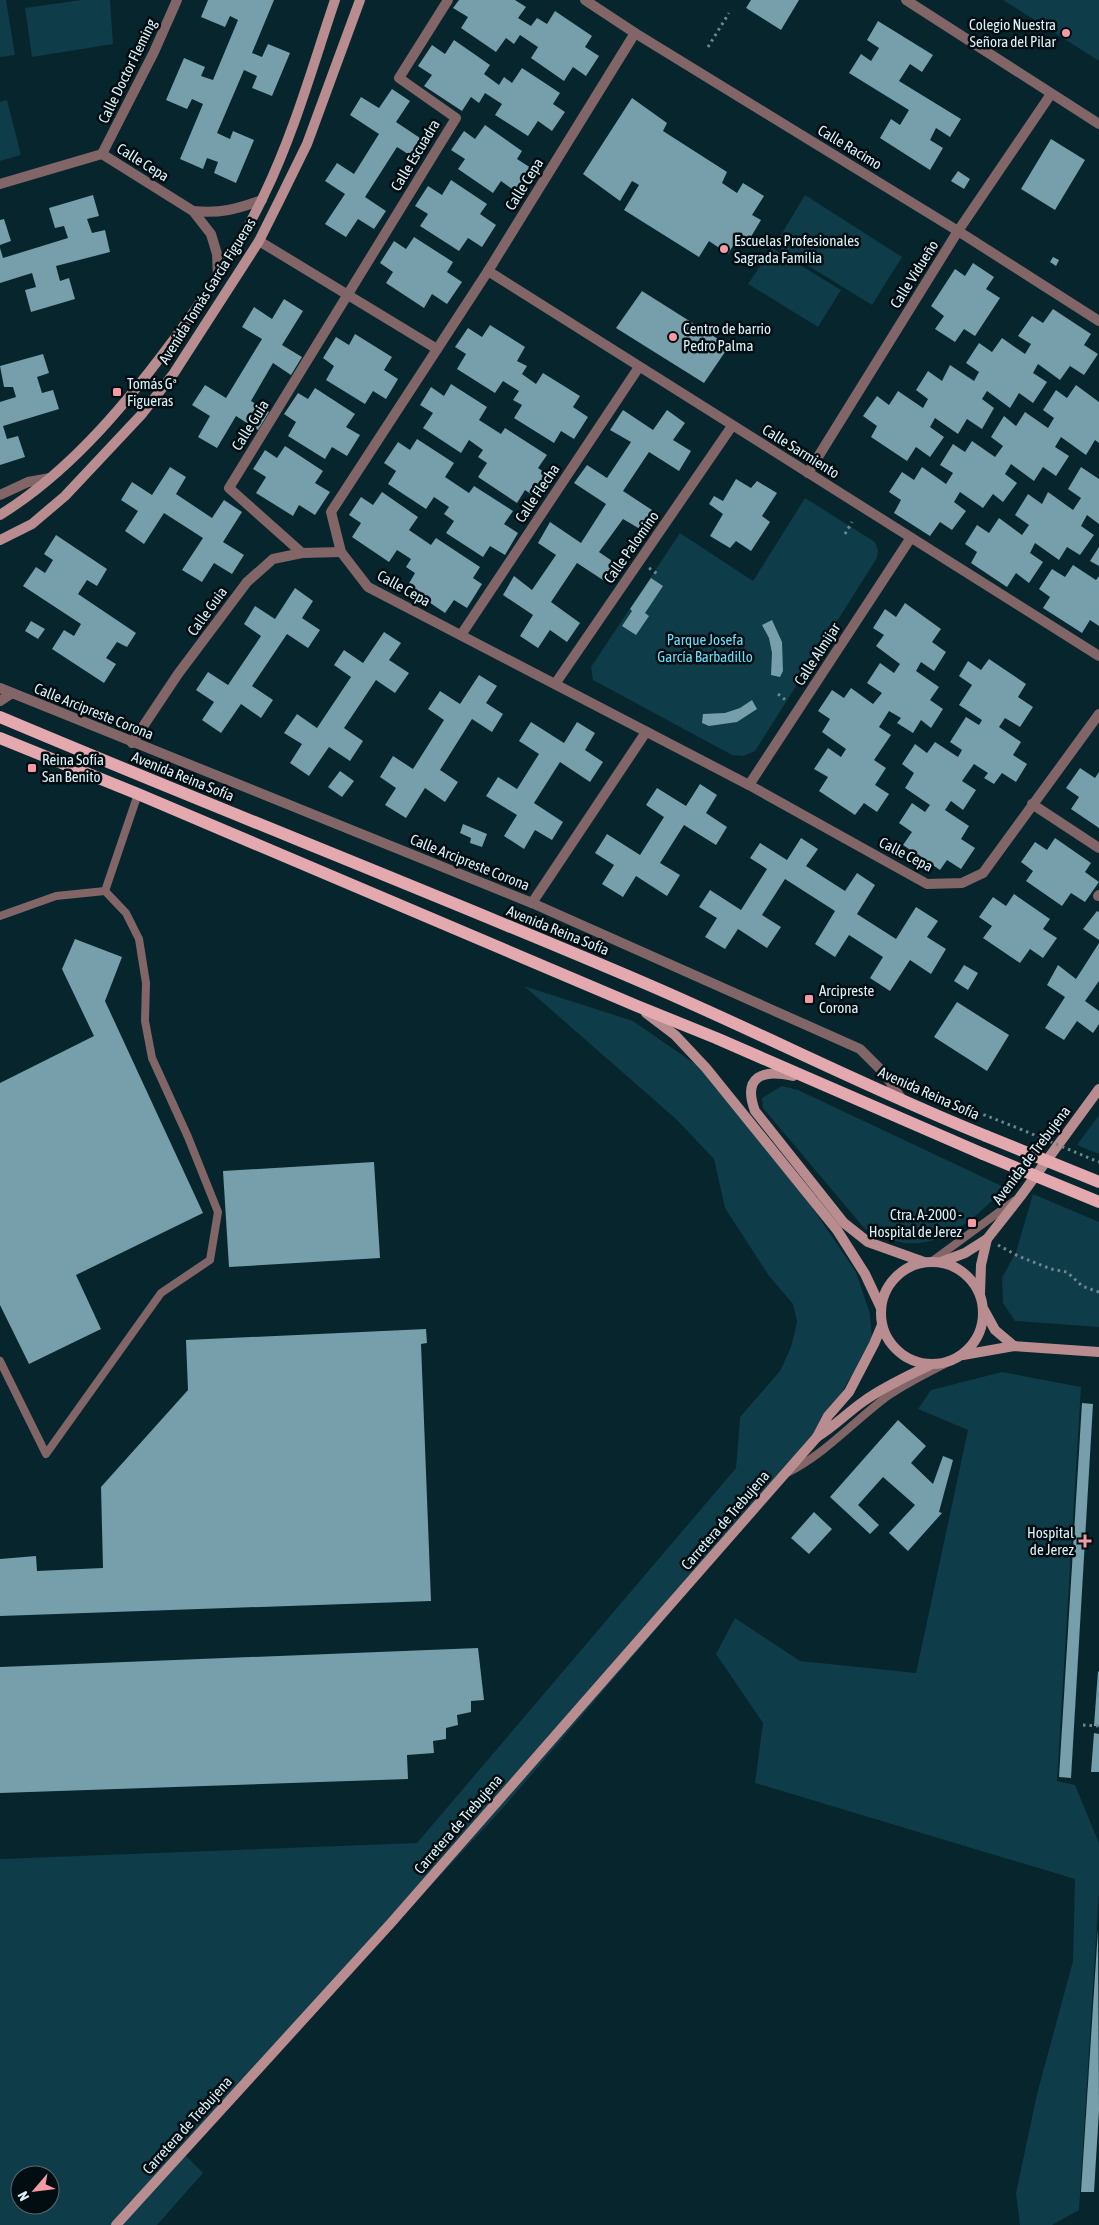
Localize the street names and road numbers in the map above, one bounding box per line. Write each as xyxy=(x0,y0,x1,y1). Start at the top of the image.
street label: Calle Doctor Fleming xyxy=(94,16,160,126)
street label: Calle Escuadra xyxy=(387,116,443,194)
street label: Calle Racimo xyxy=(815,121,885,173)
street label: Calle Cepa xyxy=(114,139,172,185)
street label: Calle Cepa xyxy=(501,155,547,213)
street label: Avenida Tomás García Figueras xyxy=(155,215,259,367)
street label: Calle Vidueño xyxy=(886,237,942,311)
street label: Calle Guía xyxy=(228,397,272,453)
street label: Calle Sarmiento xyxy=(759,421,843,481)
street label: Calle Flecha xyxy=(511,461,563,525)
street label: Calle Palomino xyxy=(600,508,662,586)
street label: Calle Cepa xyxy=(374,566,434,610)
street label: Calle Guia xyxy=(184,583,230,639)
street label: Calle Almijar xyxy=(791,619,844,688)
street label: Calle Arcipreste Corona xyxy=(32,679,156,743)
street label: Avenida Reina Sofía xyxy=(129,748,237,804)
street label: Calle Arcipreste Corona xyxy=(408,830,532,894)
street label: Calle Cepa xyxy=(876,833,936,875)
street label: Avenida Reina Sofía xyxy=(504,902,612,958)
street label: Avenida Reina Sofía xyxy=(876,1063,982,1123)
street label: Avenida de Trebujena xyxy=(988,1102,1074,1208)
street label: Carretera de Trebujena xyxy=(677,1467,773,1573)
street label: Carretera de Trebujena xyxy=(410,1771,506,1877)
street label: Carretera de Trebujena xyxy=(139,2073,235,2177)

